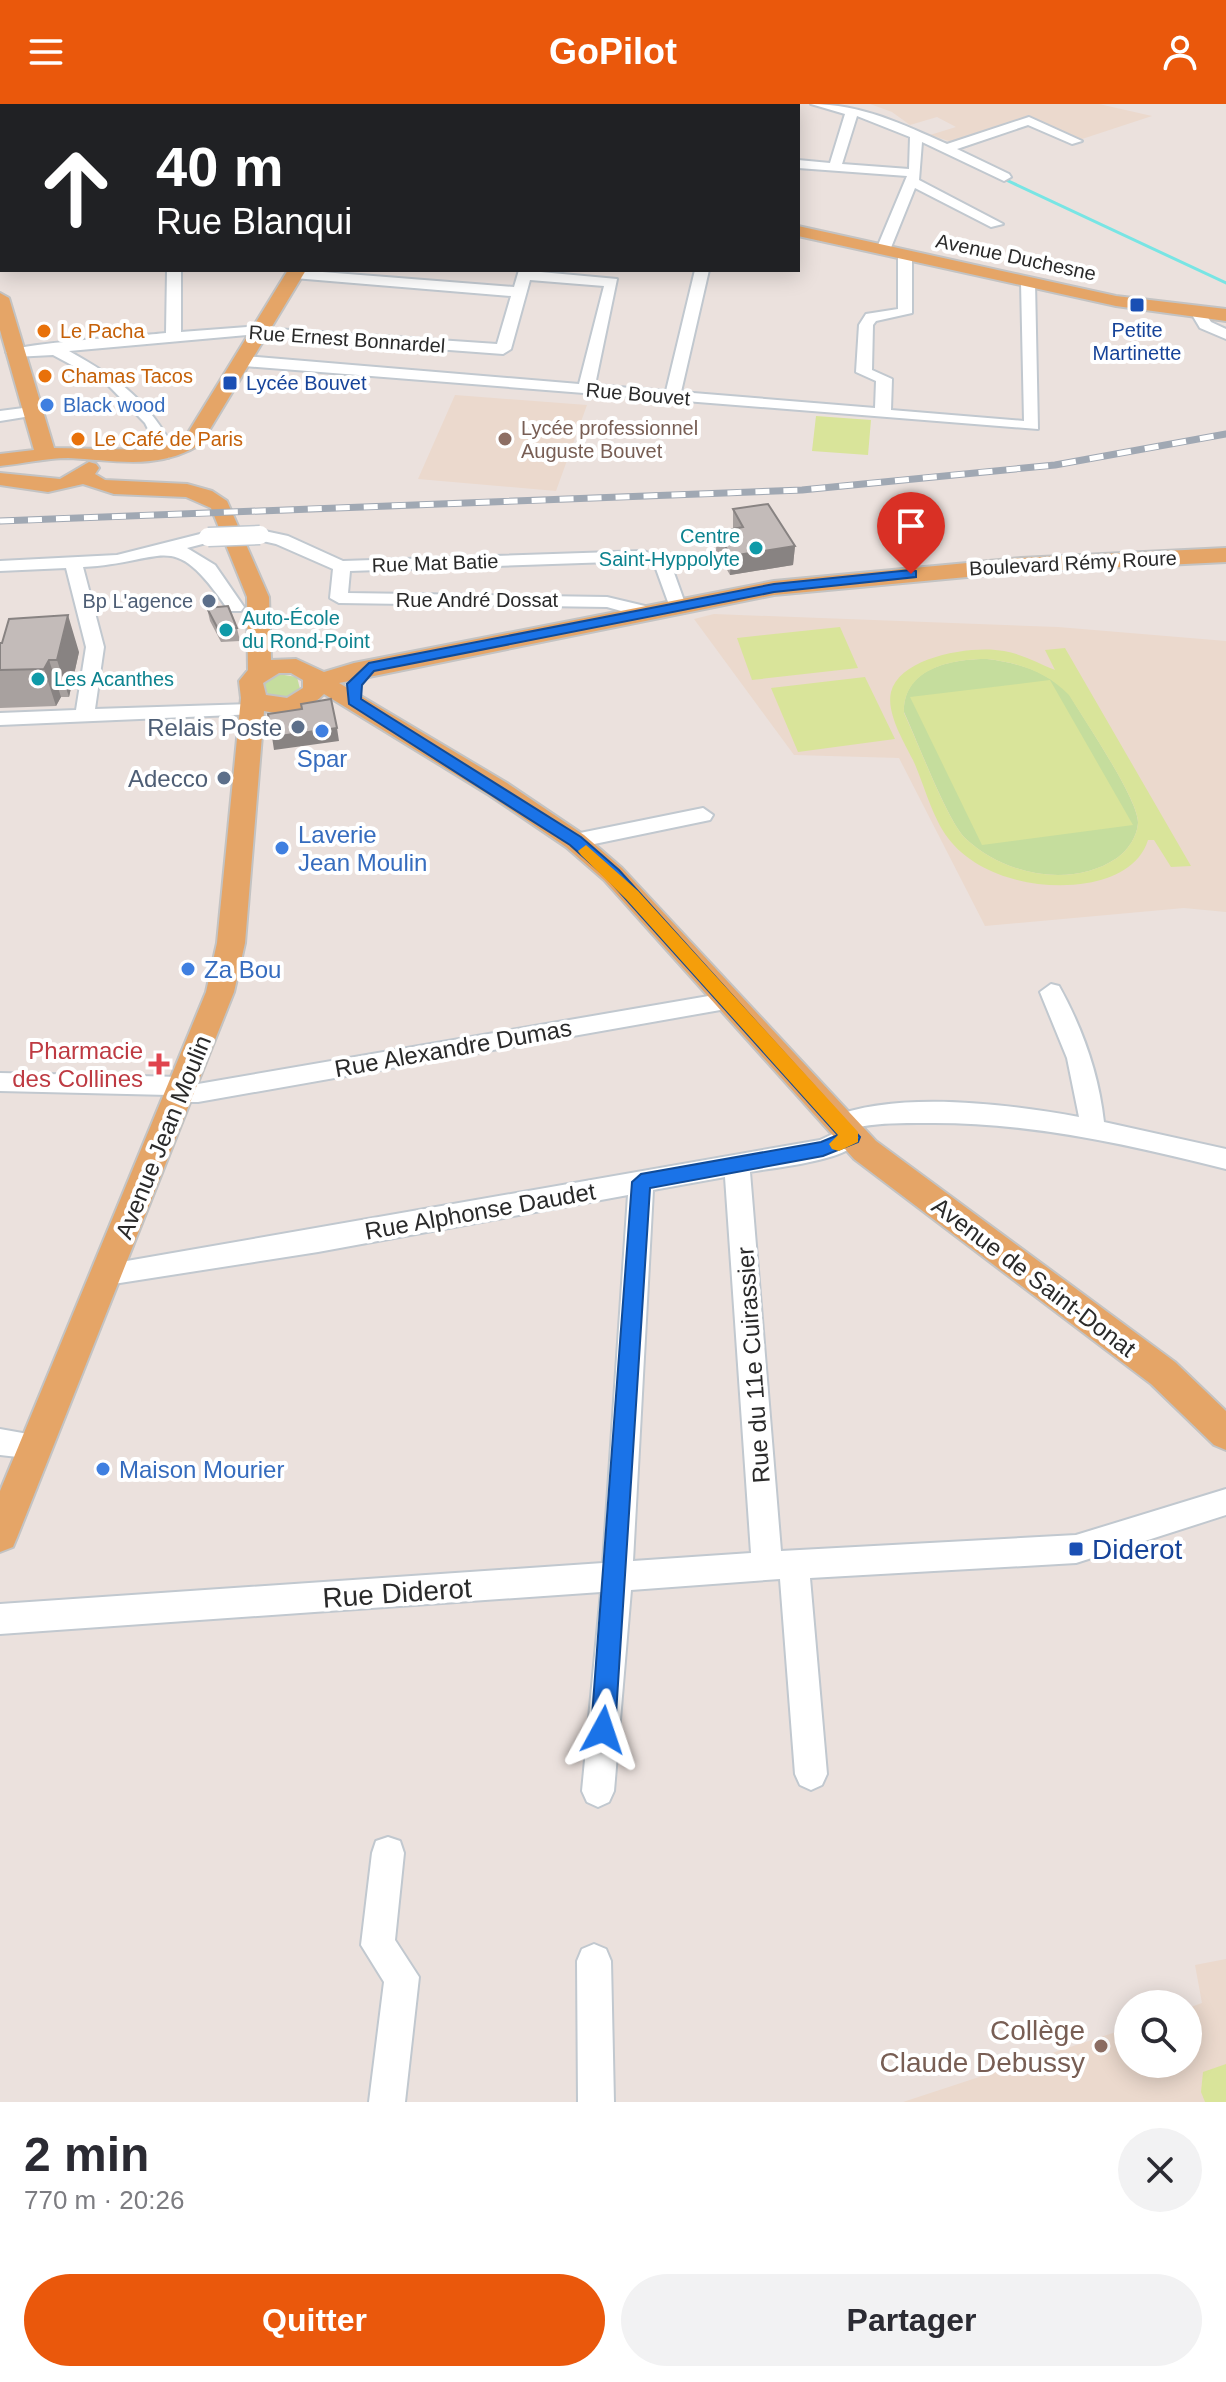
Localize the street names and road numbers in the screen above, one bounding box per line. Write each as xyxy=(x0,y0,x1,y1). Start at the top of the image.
street label: Avenue Duchesne xyxy=(934,229,1098,285)
street label: Rue Ernest Bonnardel xyxy=(248,321,446,357)
street label: Rue Bouvet xyxy=(585,378,691,410)
street label: Boulevard Rémy Roure xyxy=(969,547,1177,579)
street label: Rue Mat Batie xyxy=(371,550,499,576)
street label: Rue André Dossat xyxy=(396,589,559,611)
street label: Rue Alexandre Dumas xyxy=(332,1014,574,1082)
street label: Avenue Jean Moulin xyxy=(110,1031,216,1243)
street label: Rue Alphonse Daudet xyxy=(363,1177,598,1245)
street label: Avenue de Saint-Donat xyxy=(927,1192,1141,1363)
street label: Rue du 11e Cuirassier xyxy=(731,1246,775,1484)
street label: Rue Diderot xyxy=(321,1572,473,1614)

